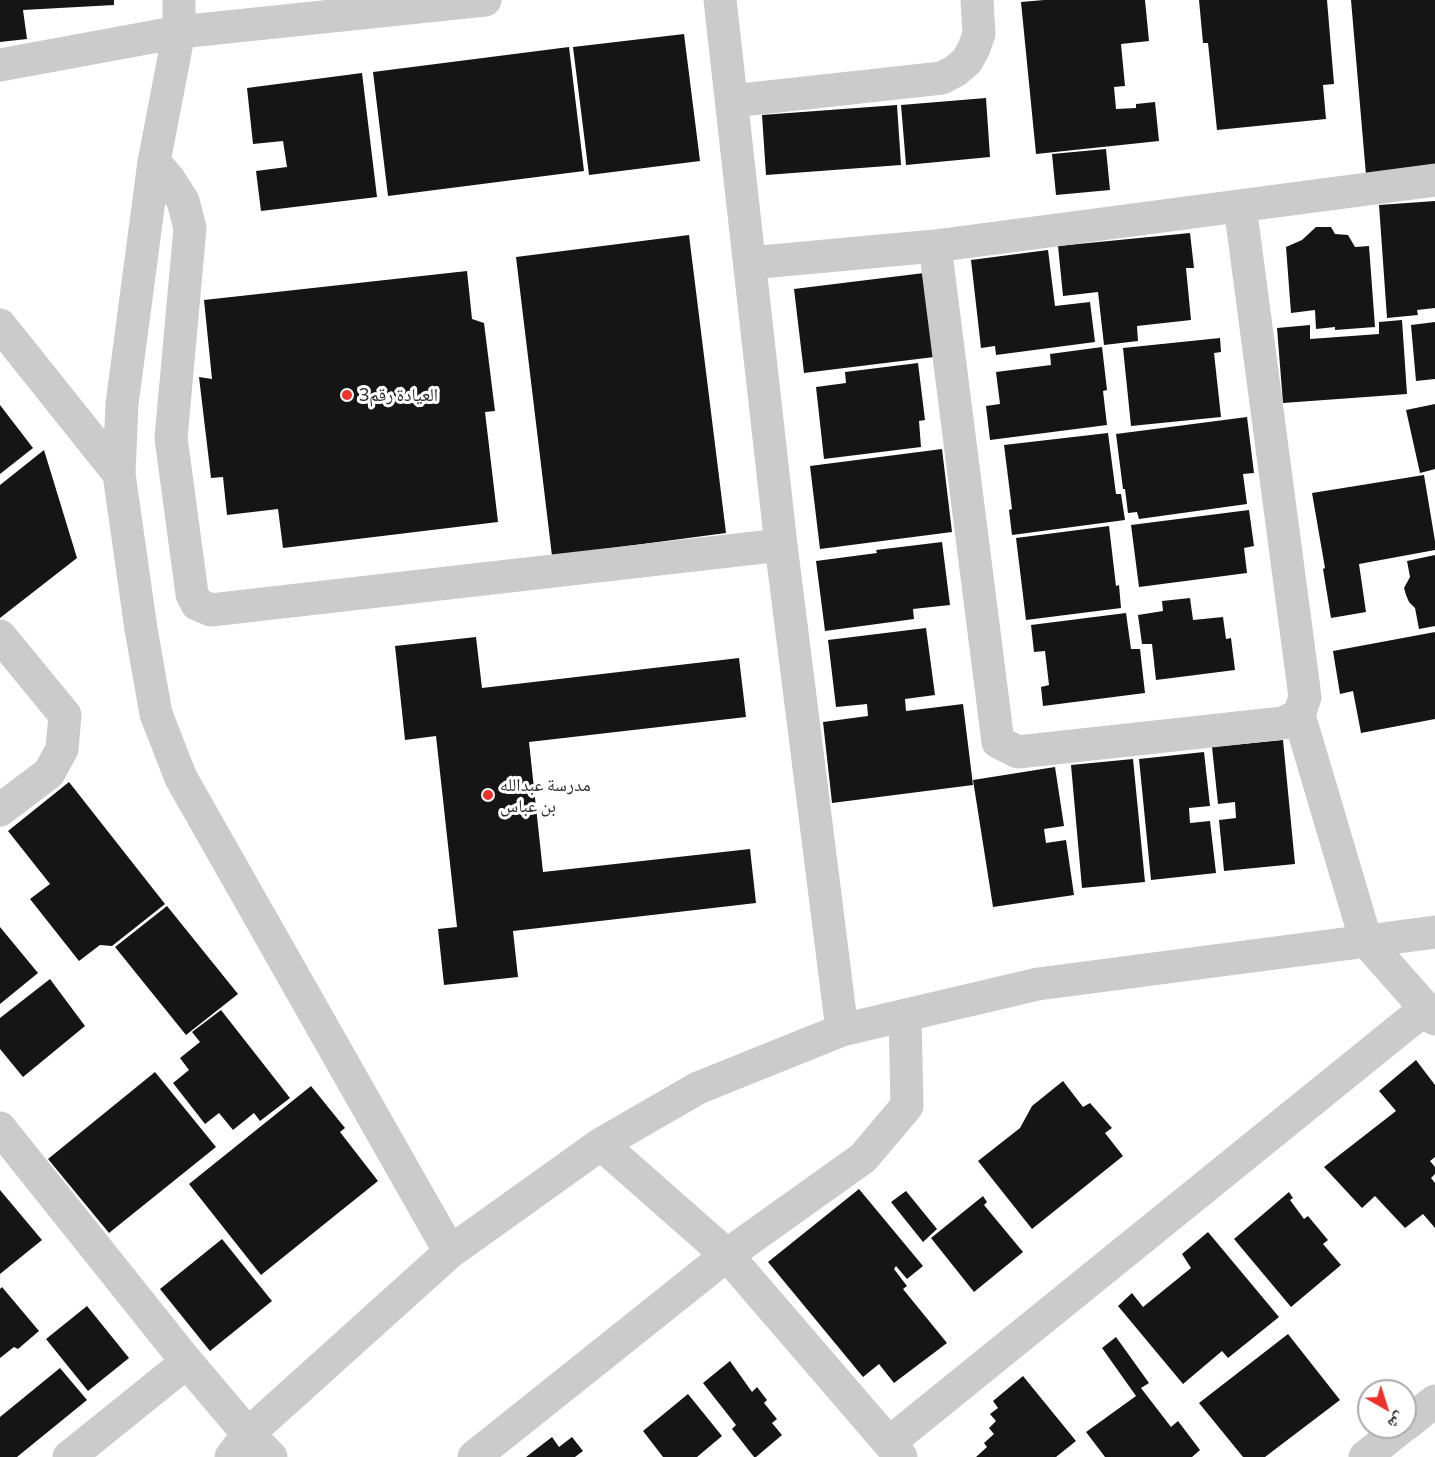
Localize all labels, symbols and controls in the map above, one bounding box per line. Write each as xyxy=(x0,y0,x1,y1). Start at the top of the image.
place label: 3العيادة رقم xyxy=(359,384,438,406)
marker: 3العيادة رقم xyxy=(340,388,354,402)
place label: مدرسة عبدالله بن عباس xyxy=(500,774,591,816)
marker: مدرسة عبدالله بن عباس xyxy=(481,788,495,802)
north arrow xyxy=(1357,1379,1417,1439)
text: ش xyxy=(1385,1409,1410,1435)

